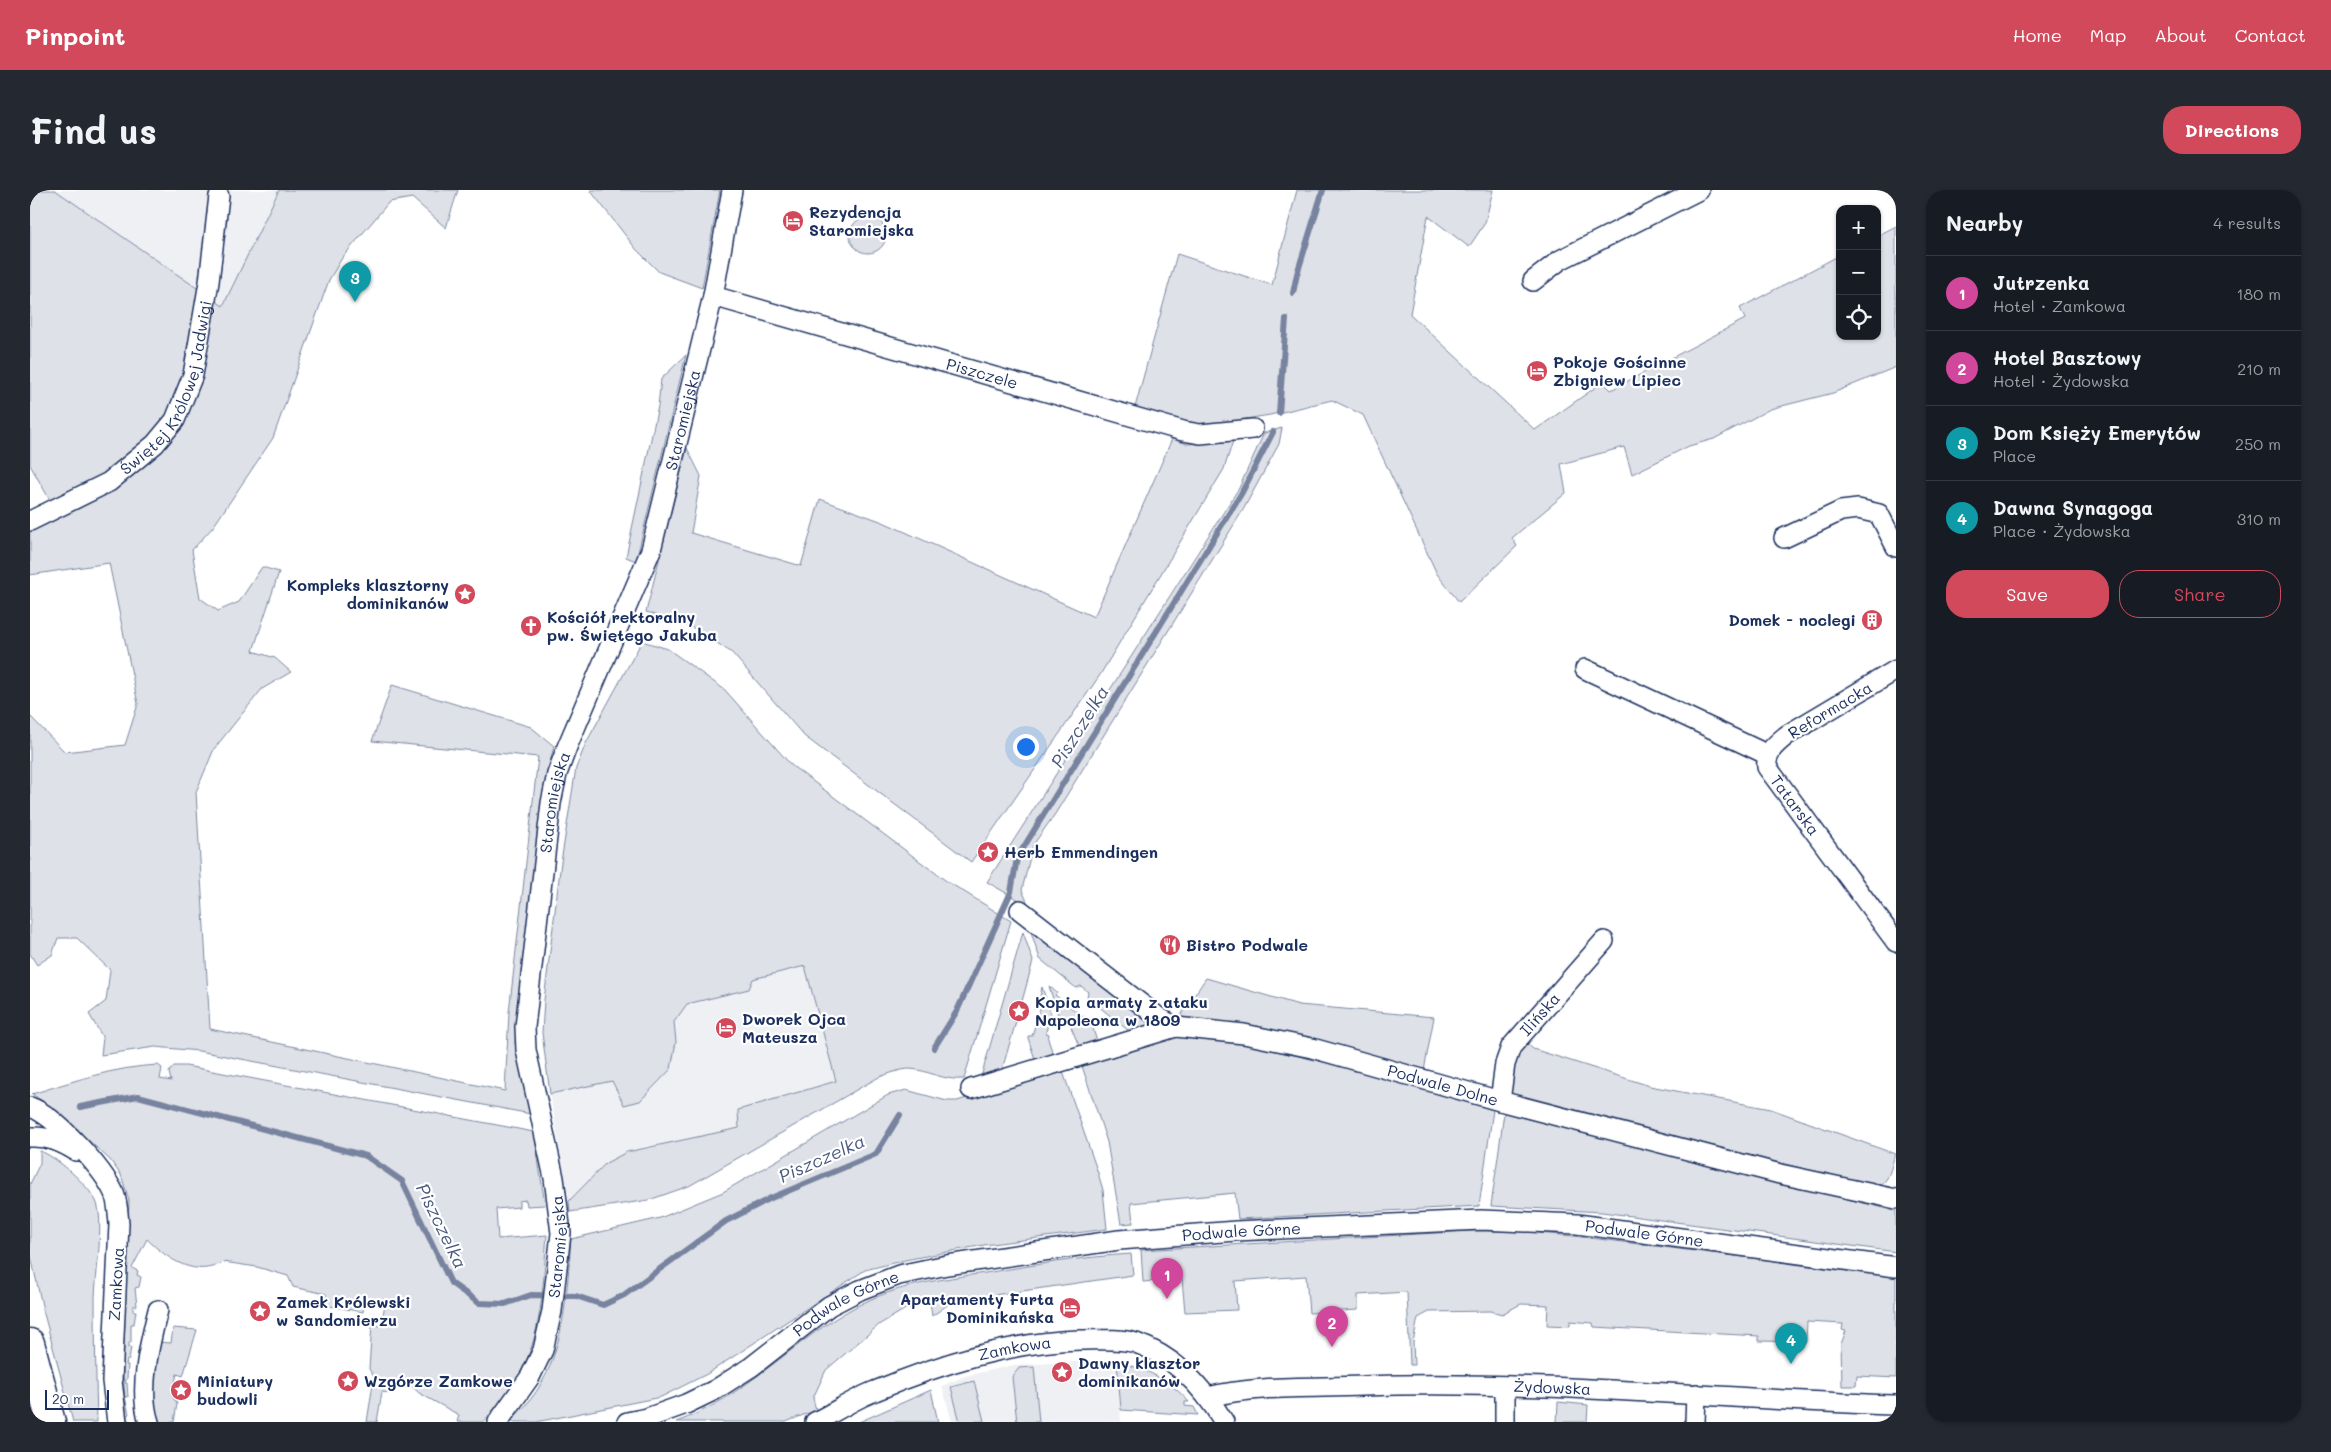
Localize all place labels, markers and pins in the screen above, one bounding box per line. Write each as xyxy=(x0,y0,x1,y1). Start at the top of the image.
place label: Rezydencja Staromiejska xyxy=(809,201,914,240)
hotel icon: Rezydencja Staromiejska xyxy=(781,209,805,233)
pin: 3 xyxy=(339,261,371,302)
place label: Pokoje Gościnne Zbigniew Lipiec xyxy=(1553,351,1686,390)
hotel icon: Pokoje Gościnne Zbigniew Lipiec xyxy=(1525,359,1549,383)
place label: Kompleks klasztorny dominikanów xyxy=(287,574,449,613)
place icon: Kompleks klasztorny dominikanów xyxy=(453,582,477,606)
place label: Kościół rektoralny pw. Świętego Jakuba xyxy=(547,606,717,645)
building icon: Domek - noclegi xyxy=(1860,608,1884,632)
place label: Domek - noclegi xyxy=(1728,609,1856,630)
church icon: Kościół rektoralny pw. Świętego Jakuba xyxy=(519,614,543,638)
place icon: Herb Emmendingen xyxy=(976,840,1000,864)
place label: Herb Emmendingen xyxy=(1004,841,1158,862)
restaurant icon: Bistro Podwale xyxy=(1158,933,1182,957)
place label: Bistro Podwale xyxy=(1186,934,1308,955)
place label: Kopia armaty z ataku Napoleona w 1809 xyxy=(1035,991,1208,1030)
place icon: Kopia armaty z ataku Napoleona w 1809 xyxy=(1007,999,1031,1023)
place label: Dworek Ojca Mateusza xyxy=(742,1008,846,1047)
hotel icon: Dworek Ojca Mateusza xyxy=(714,1016,738,1040)
pin: 1 xyxy=(1151,1258,1183,1299)
place label: Apartamenty Furta Dominikańska xyxy=(900,1288,1054,1327)
place label: Zamek Królewski w Sandomierzu xyxy=(276,1291,411,1330)
hotel icon: Apartamenty Furta Dominikańska xyxy=(1058,1296,1082,1320)
place icon: Zamek Królewski w Sandomierzu xyxy=(248,1299,272,1323)
pin: 2 xyxy=(1316,1306,1348,1347)
pin: 4 xyxy=(1775,1323,1807,1364)
place label: Dawny klasztor dominikanów xyxy=(1078,1352,1200,1391)
place icon: Dawny klasztor dominikanów xyxy=(1050,1360,1074,1384)
place icon: Wzgórze Zamkowe xyxy=(336,1369,360,1393)
place label: Miniatury budowli xyxy=(197,1370,273,1409)
place label: Wzgórze Zamkowe xyxy=(364,1370,513,1391)
place icon: Miniatury budowli xyxy=(169,1378,193,1402)

